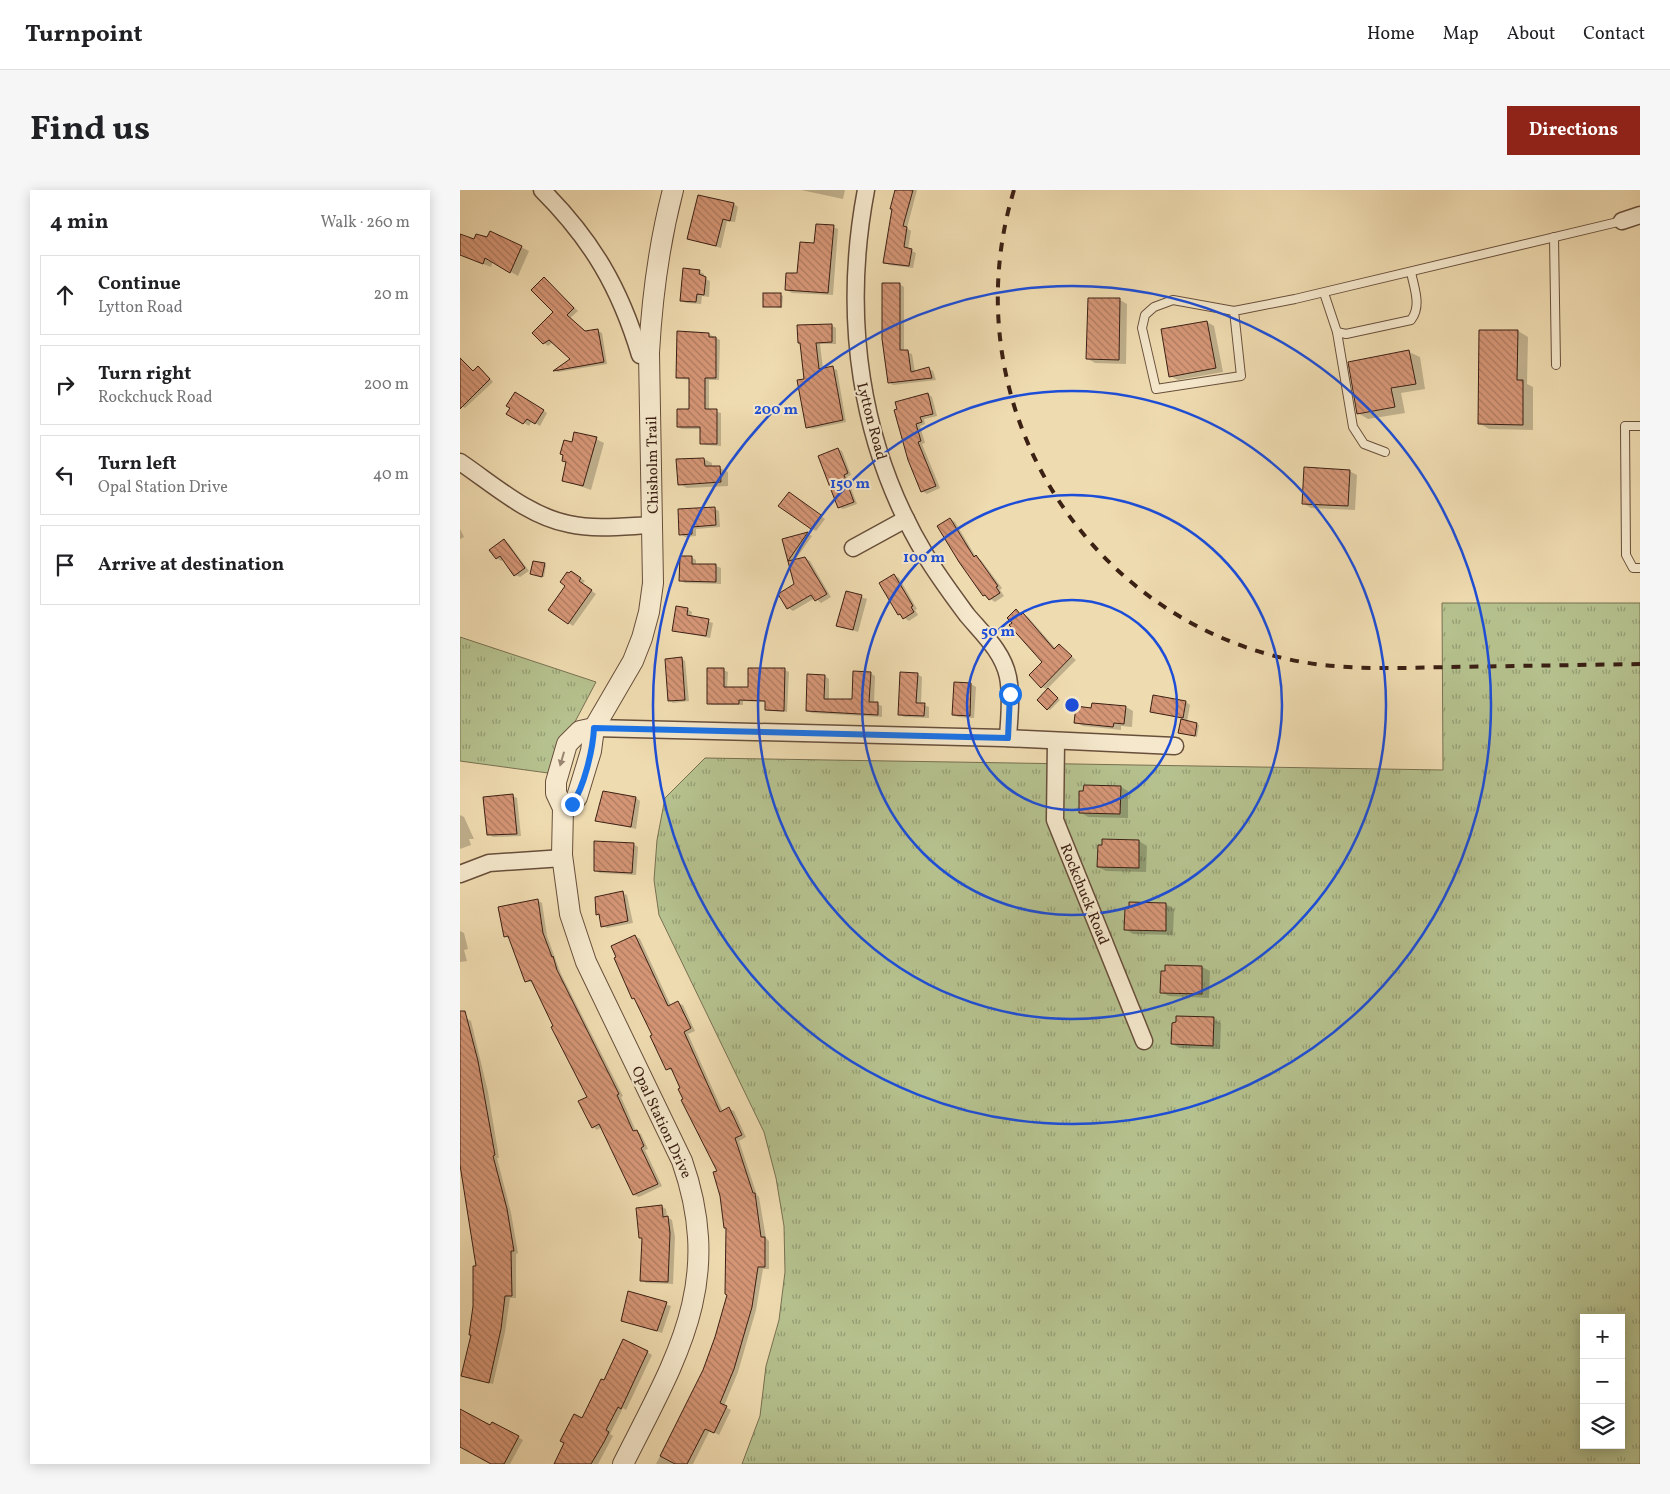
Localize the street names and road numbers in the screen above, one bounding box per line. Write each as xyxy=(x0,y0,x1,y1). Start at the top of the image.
street label: Lytton Road xyxy=(850,380,891,463)
street label: Chisholm Trail xyxy=(642,416,665,514)
street label: Rockchuck Road xyxy=(1054,841,1113,948)
street label: Opal Station Drive xyxy=(625,1063,696,1182)

